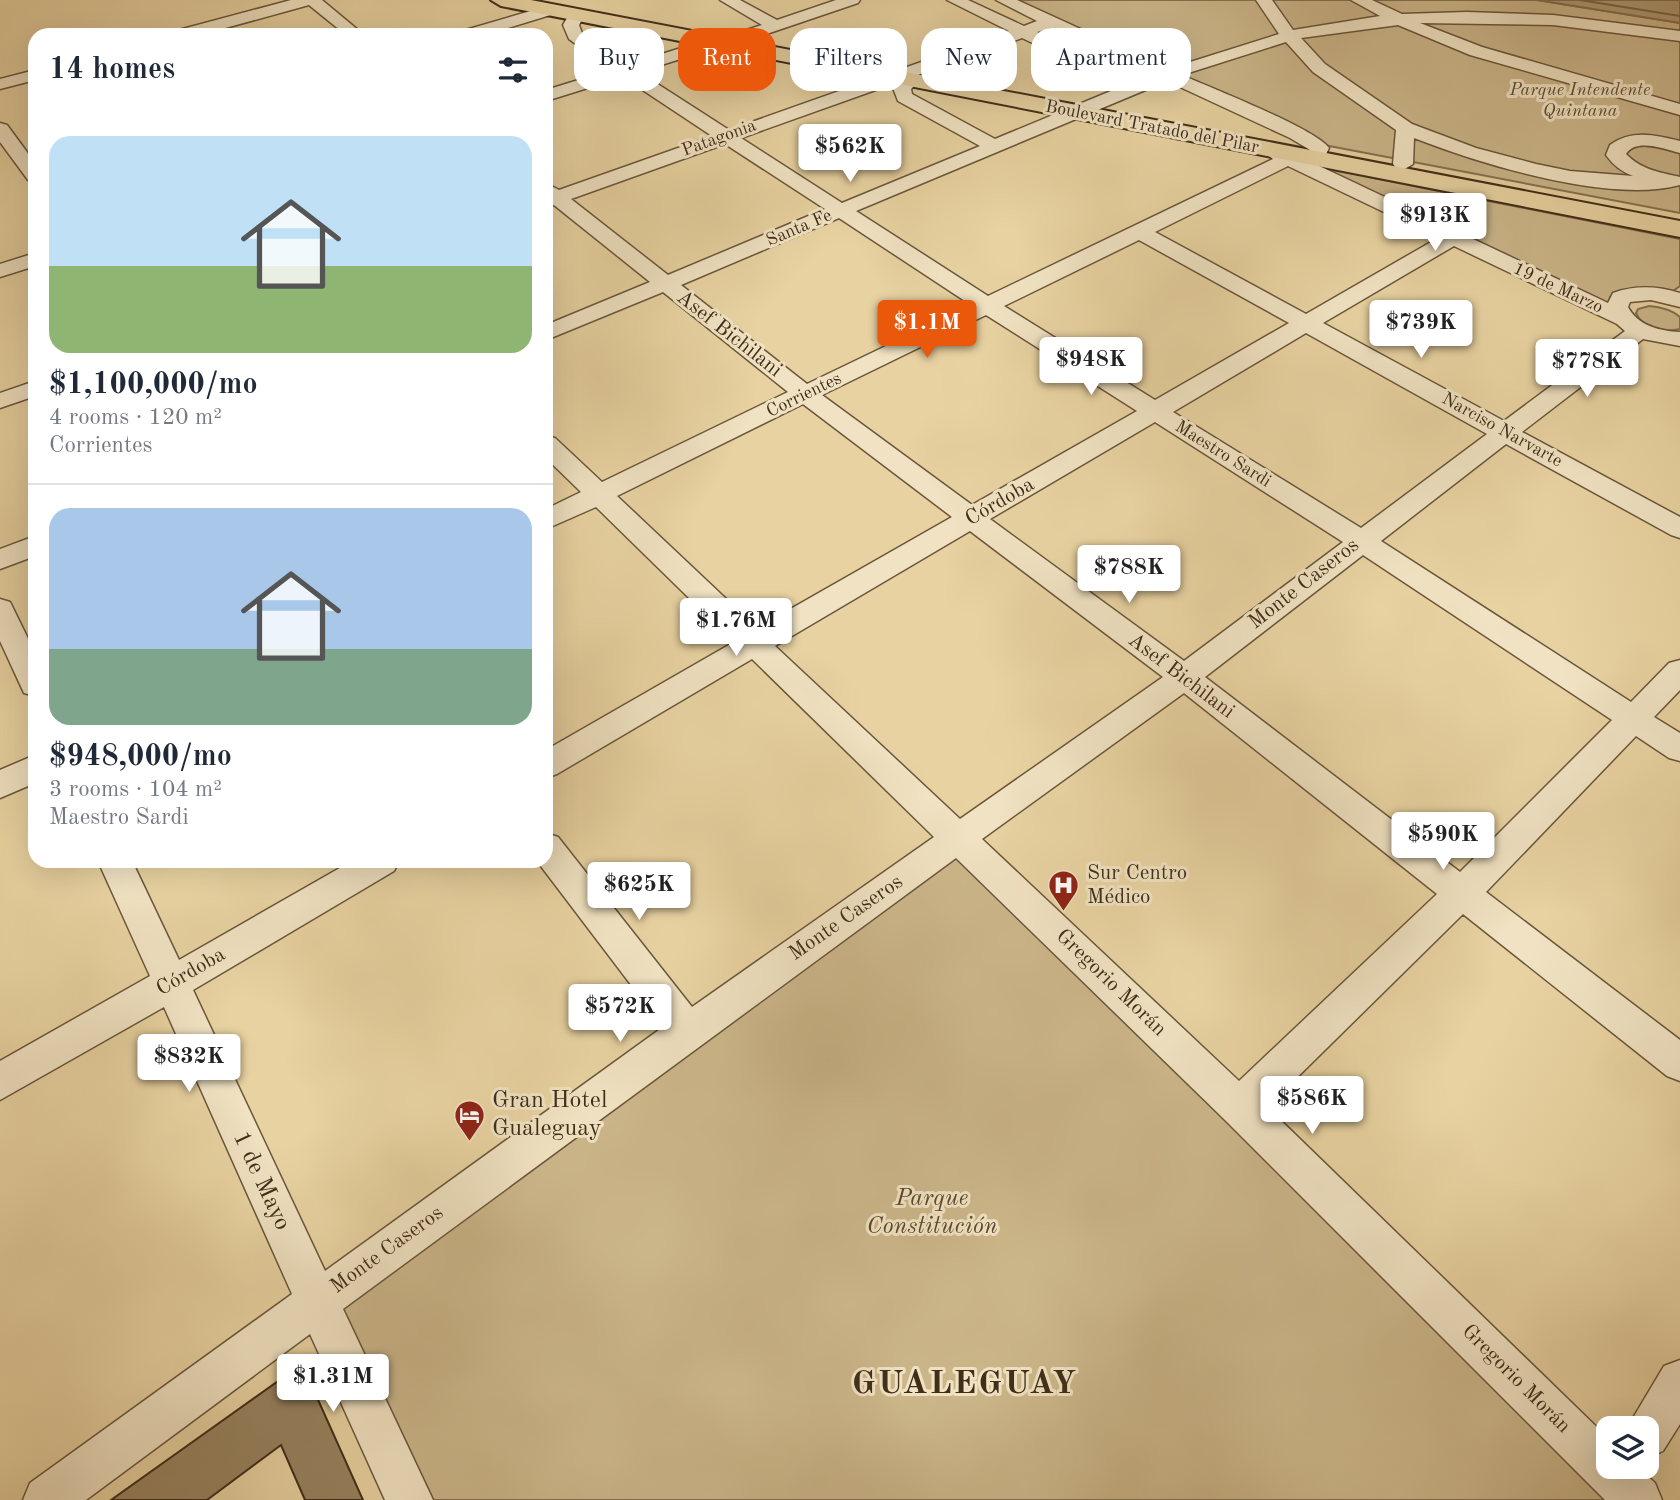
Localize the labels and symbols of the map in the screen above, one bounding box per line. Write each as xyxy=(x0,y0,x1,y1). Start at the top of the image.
park label: Parque Intendente Quintana xyxy=(1508,81,1651,120)
street label: Boulevard Tratado del Pilar xyxy=(1044,97,1261,157)
street label: Patagonia xyxy=(679,116,759,160)
pin: $562K xyxy=(801,124,899,184)
pin: $913K xyxy=(1386,194,1484,253)
street label: Santa Fe xyxy=(764,206,834,250)
street label: 19 de Marzo xyxy=(1510,259,1606,317)
street label: Asef Bichilani xyxy=(672,287,786,381)
pin: $1.1M xyxy=(878,300,976,360)
pin: $739K xyxy=(1372,300,1470,360)
pin: $948K xyxy=(1042,338,1140,397)
pin: $778K xyxy=(1538,340,1636,399)
street label: Corrientes xyxy=(764,369,845,421)
street label: Narciso Narvarte xyxy=(1439,390,1565,470)
street label: Maestro Sardi xyxy=(1172,417,1274,491)
street label: Córdoba xyxy=(962,474,1038,530)
street label: Monte Caseros xyxy=(1245,535,1363,633)
pin: $788K xyxy=(1080,546,1178,605)
pin: $1.76M xyxy=(679,598,793,658)
street label: Asef Bichilani xyxy=(1124,629,1238,723)
pin: $590K xyxy=(1394,812,1492,872)
pin: $625K xyxy=(590,862,688,922)
place label: Sur Centro Médico xyxy=(1087,863,1187,908)
hospital icon: Sur Centro Médico xyxy=(1047,868,1081,912)
street label: Monte Caseros xyxy=(785,871,907,965)
street label: Gregorio Morán xyxy=(1052,925,1170,1041)
street label: Córdoba xyxy=(153,944,229,1000)
pin: $572K xyxy=(571,984,669,1044)
pin: $832K xyxy=(140,1034,238,1094)
pin: $586K xyxy=(1263,1076,1361,1136)
place label: Gran Hotel Gualeguay xyxy=(492,1089,607,1141)
hotel icon: Gran Hotel Gualeguay xyxy=(452,1098,486,1142)
street label: 1 de Mayo xyxy=(228,1128,294,1234)
park label: Parque Constitución xyxy=(866,1187,998,1239)
street label: Monte Caseros xyxy=(327,1202,447,1298)
street label: Gregorio Morán xyxy=(1458,1321,1574,1437)
pin: $1.31M xyxy=(276,1354,390,1414)
district label: GUALEGUAY xyxy=(852,1368,1078,1401)

